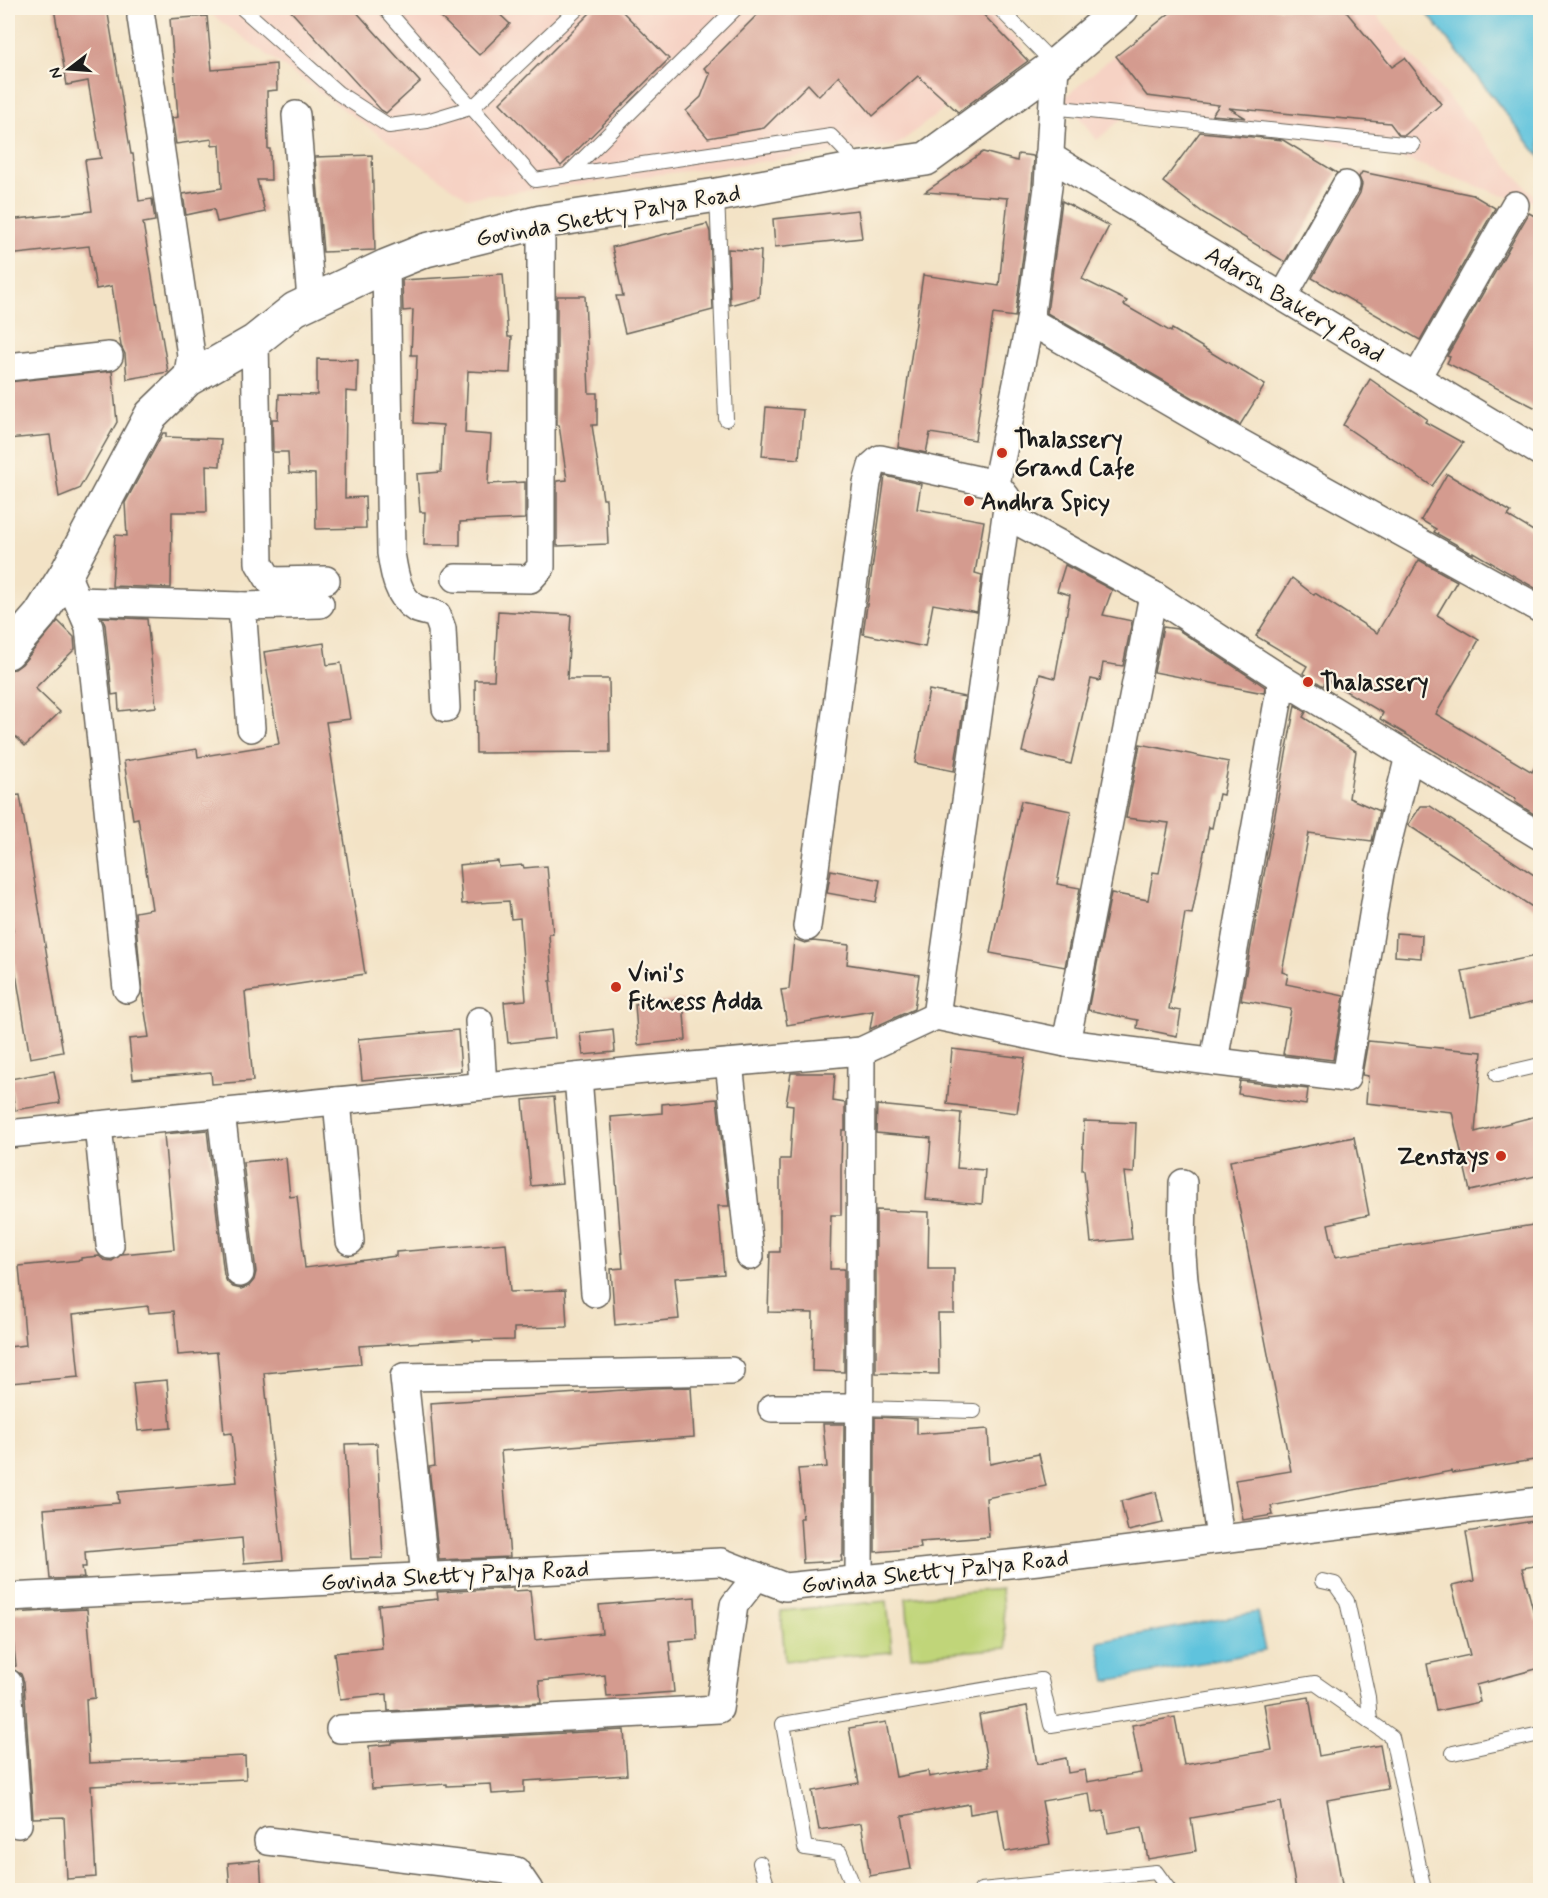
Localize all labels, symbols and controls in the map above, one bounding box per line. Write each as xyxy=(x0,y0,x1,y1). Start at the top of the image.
north arrow xyxy=(39,39,99,99)
text: N xyxy=(44,65,68,81)
street label: Govinda Shetty Palya Road xyxy=(473,178,743,255)
street label: Adarsh Bakery Road xyxy=(1199,240,1390,371)
place label: Thalassery Grand Cafe xyxy=(1014,425,1135,484)
marker: Thalassery Grand Cafe xyxy=(995,446,1009,460)
place label: Andhra Spicy xyxy=(981,487,1110,518)
marker: Andhra Spicy xyxy=(962,494,976,508)
place label: Thalassery xyxy=(1320,668,1429,699)
marker: Thalassery xyxy=(1301,675,1315,689)
place label: Vini's Fitness Adda xyxy=(628,959,763,1018)
marker: Vini's Fitness Adda xyxy=(609,980,623,994)
place label: Zenstays xyxy=(1397,1142,1489,1173)
marker: Zenstays xyxy=(1494,1149,1508,1163)
street label: Govinda Shetty Palya Road xyxy=(800,1543,1070,1602)
street label: Govinda Shetty Palya Road xyxy=(320,1554,590,1599)

